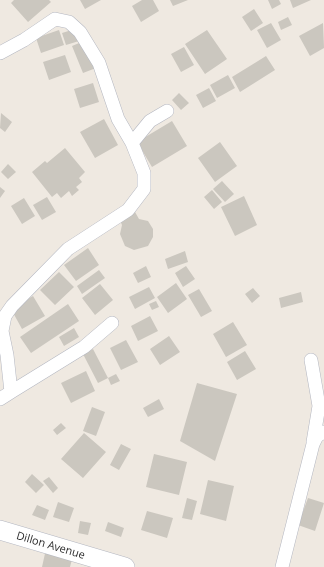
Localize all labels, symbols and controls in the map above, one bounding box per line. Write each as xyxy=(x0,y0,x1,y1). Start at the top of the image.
street label: Dillon Avenue xyxy=(15,527,87,562)

